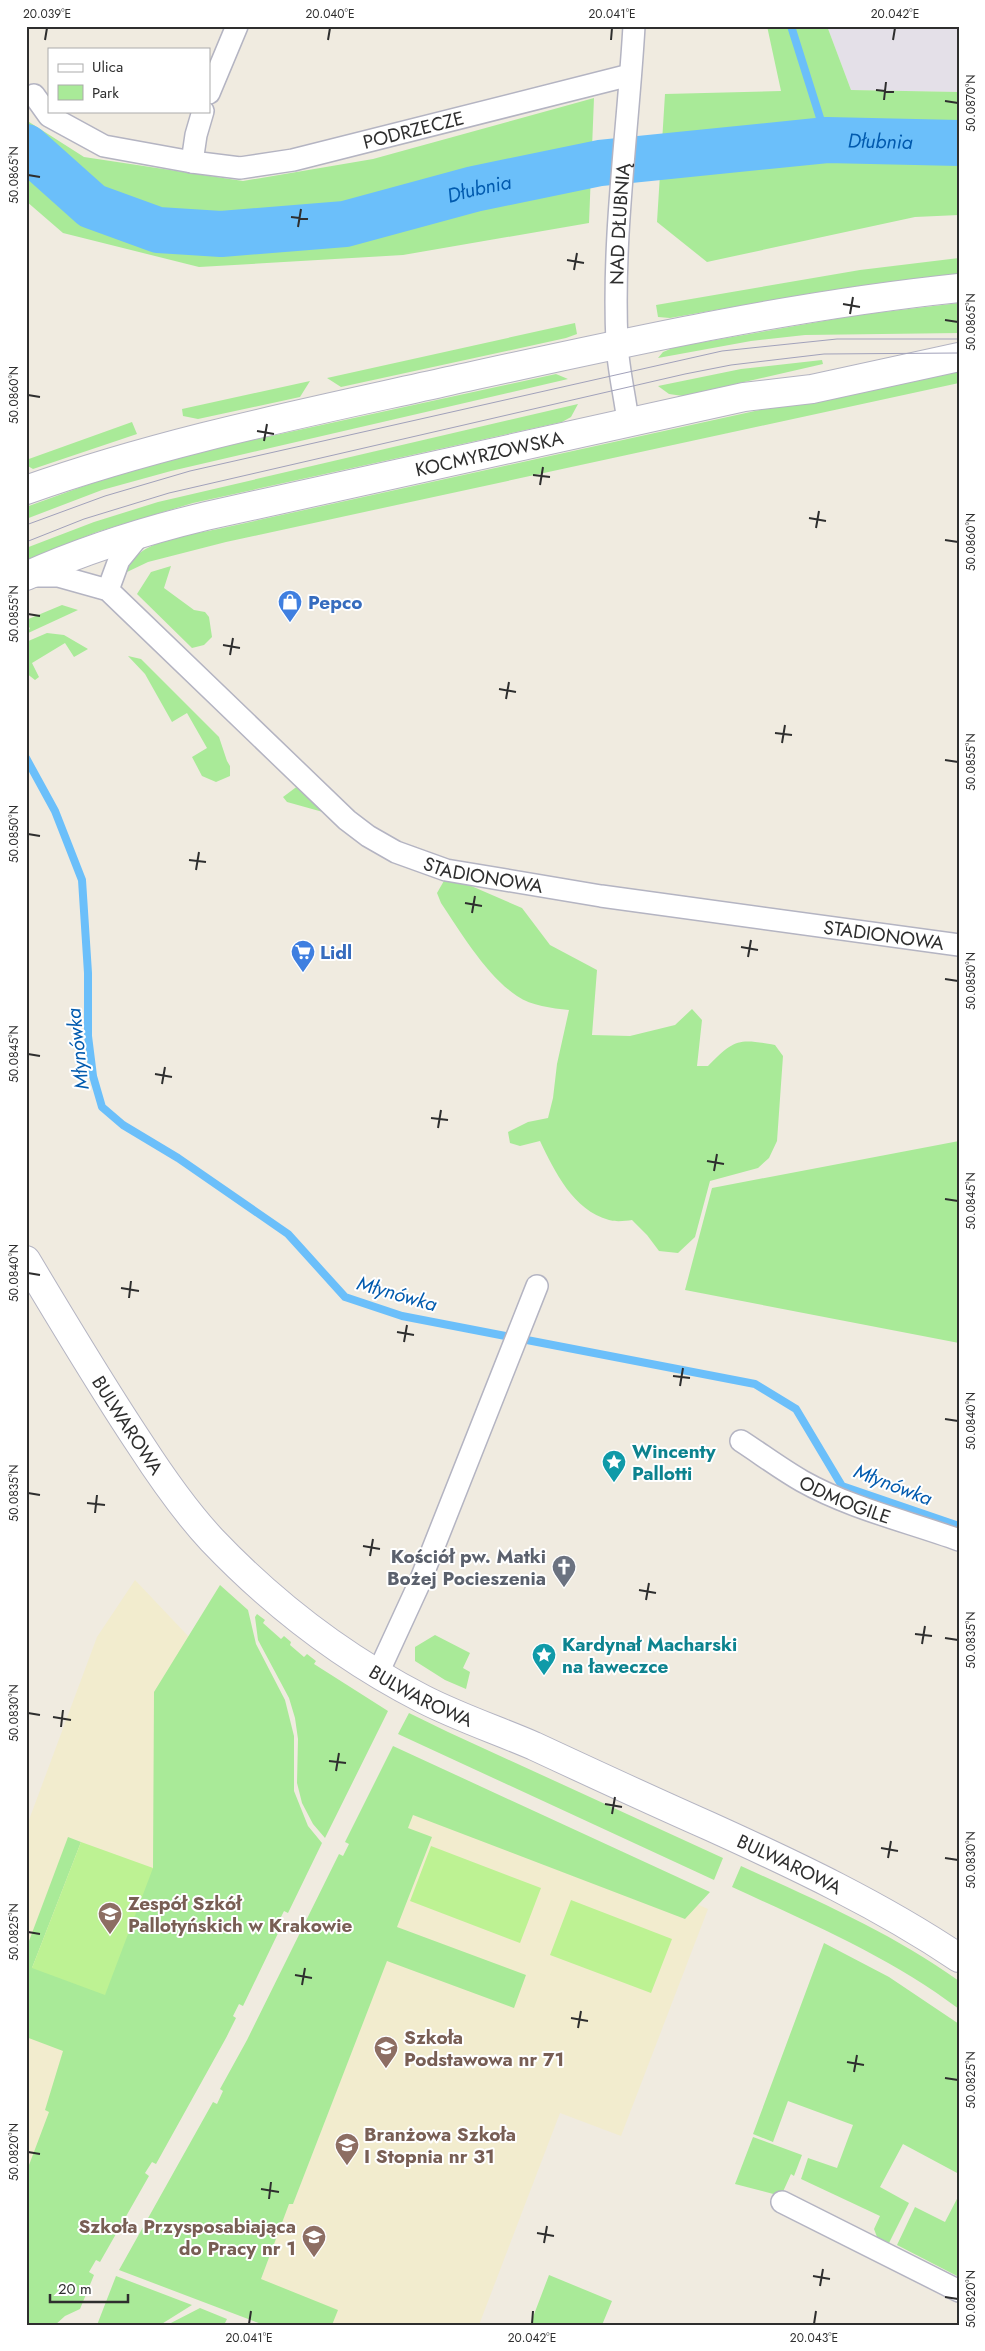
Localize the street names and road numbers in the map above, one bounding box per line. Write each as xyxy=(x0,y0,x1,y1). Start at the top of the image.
street label: PODRZECZE xyxy=(360,104,467,155)
street label: NAD DŁUBNIĄ xyxy=(603,161,637,285)
street label: KOCMYRZOWSKA xyxy=(413,424,566,483)
street label: STADIONOWA xyxy=(420,850,545,900)
street label: STADIONOWA xyxy=(822,913,946,956)
street label: BULWAROWA xyxy=(86,1370,170,1480)
street label: ODMOGILE xyxy=(794,1469,894,1530)
street label: BULWAROWA xyxy=(364,1658,477,1734)
street label: BULWAROWA xyxy=(733,1827,847,1901)

